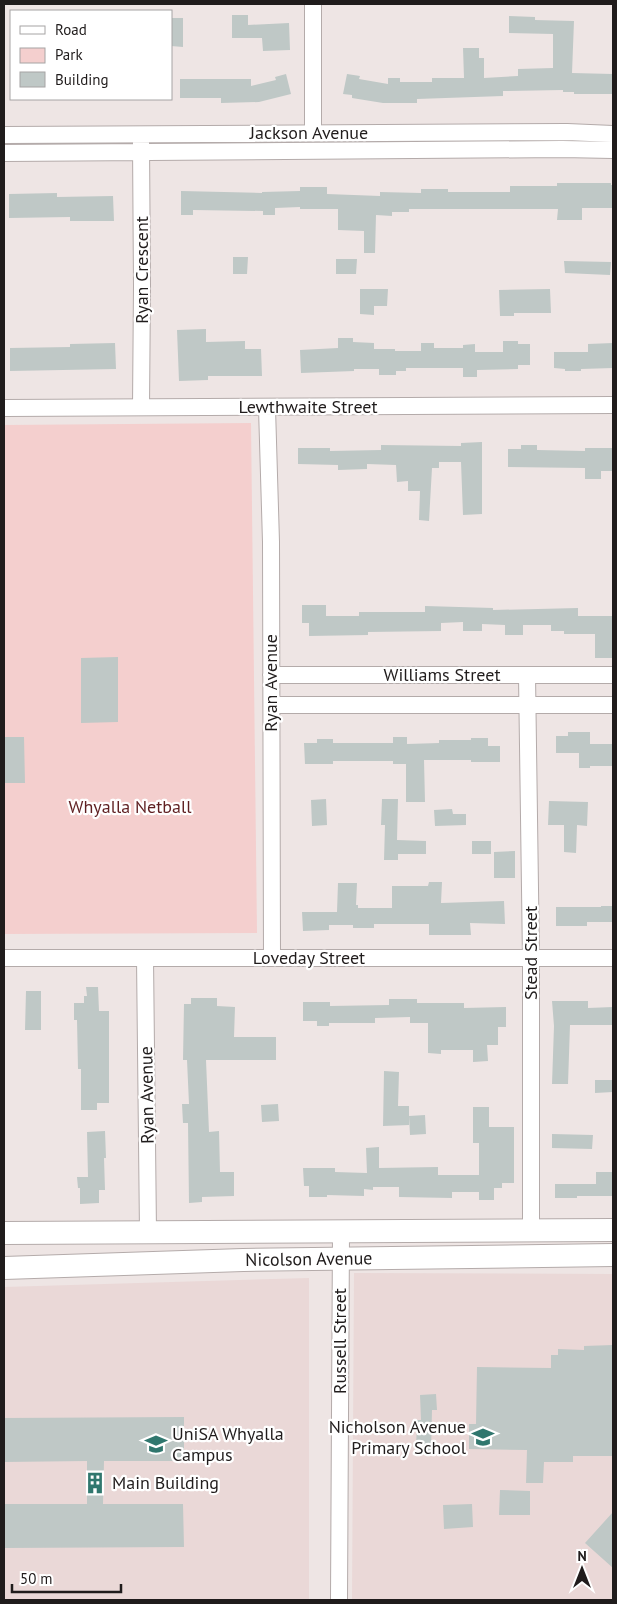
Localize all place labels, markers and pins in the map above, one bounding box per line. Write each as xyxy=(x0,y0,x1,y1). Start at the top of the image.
place label: Nicholson Avenue Primary School xyxy=(329,1415,467,1459)
place label: UniSA Whyalla Campus xyxy=(172,1422,284,1466)
school or university icon: Nicholson Avenue Primary School xyxy=(470,1424,496,1450)
school or university icon: UniSA Whyalla Campus xyxy=(143,1431,169,1457)
building icon: Main Building xyxy=(82,1470,108,1496)
place label: Main Building xyxy=(112,1471,219,1494)

